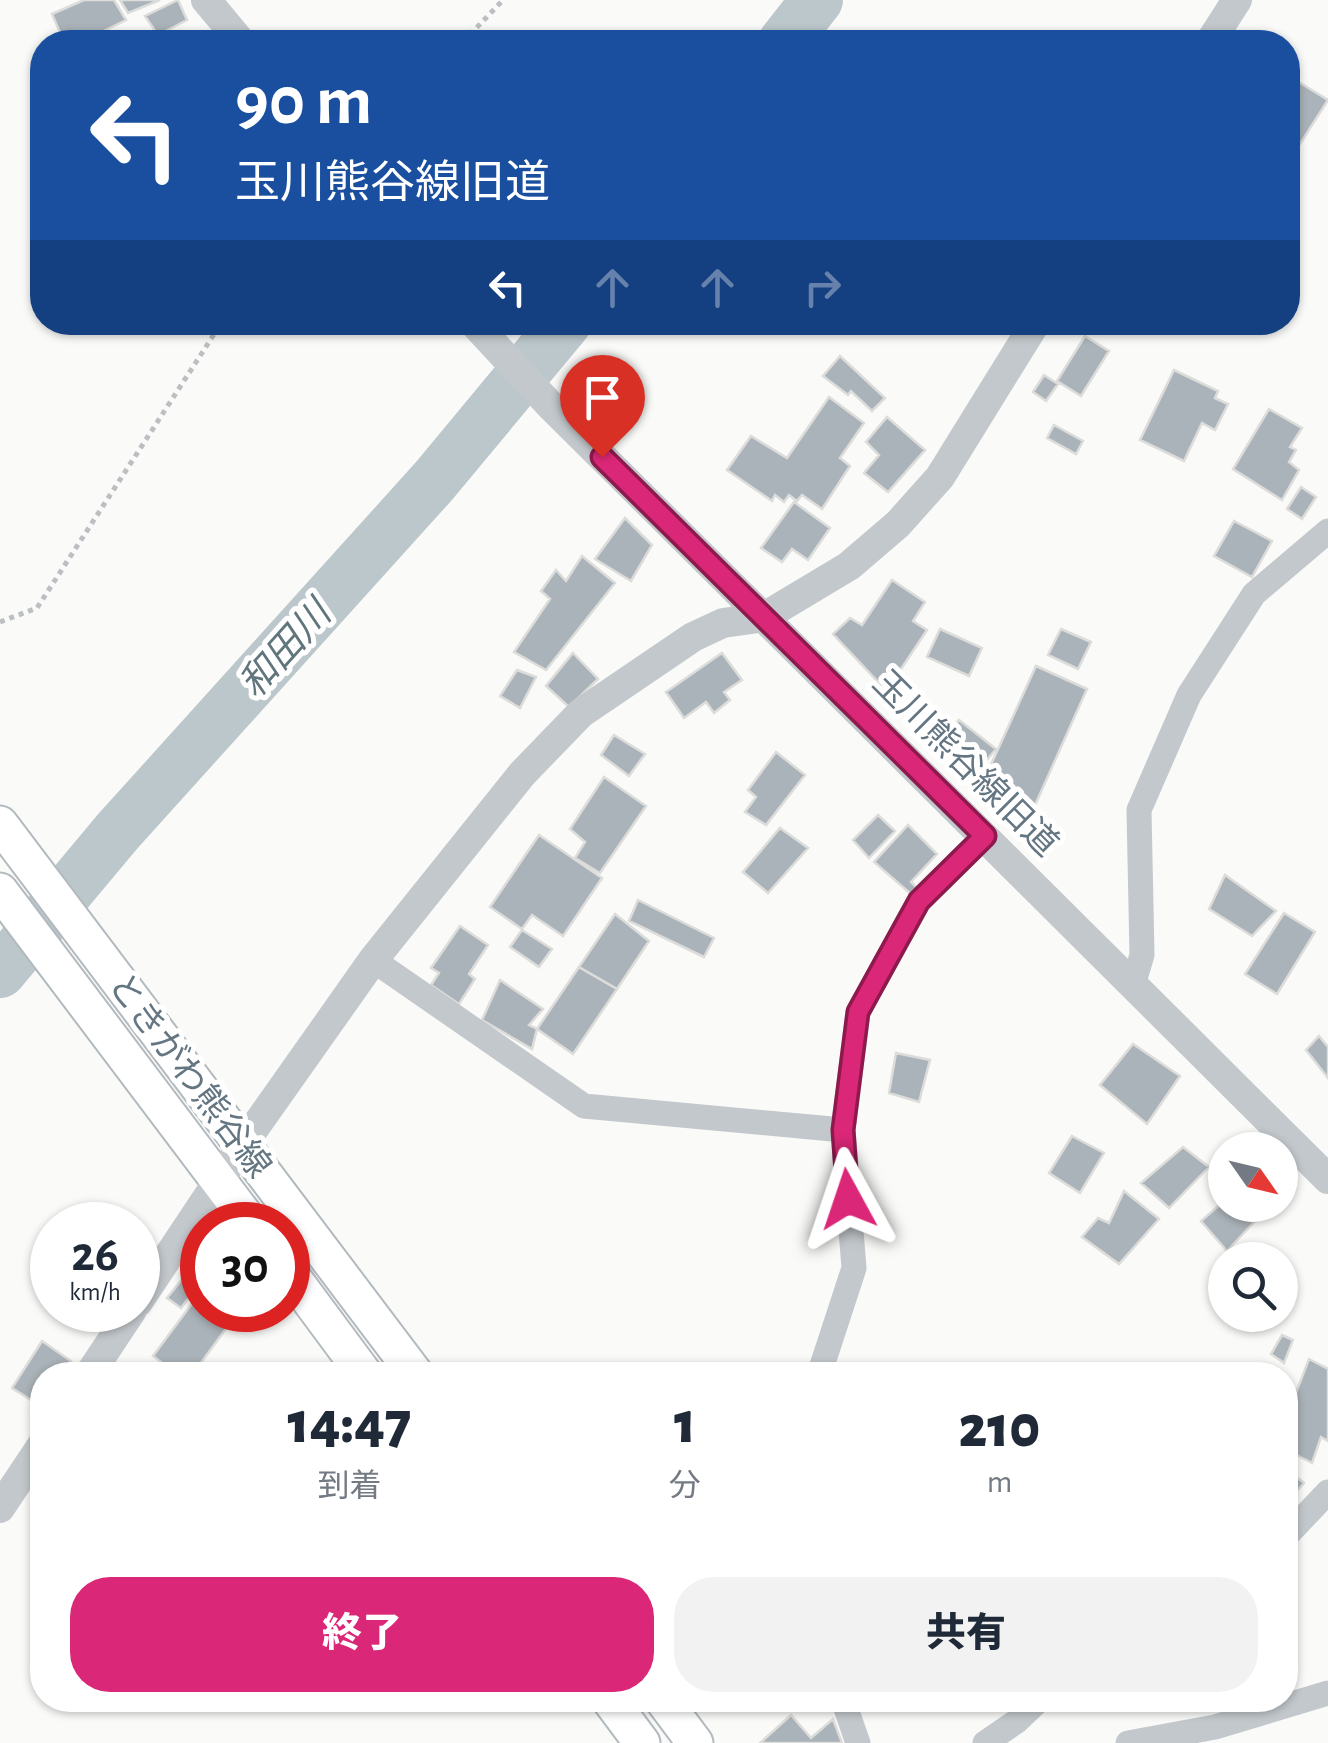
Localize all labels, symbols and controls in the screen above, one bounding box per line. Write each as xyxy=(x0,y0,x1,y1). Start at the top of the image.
text: 90 m xyxy=(235,67,372,137)
icon: left xyxy=(70,70,200,200)
text: 玉川熊谷線旧道 xyxy=(235,161,550,206)
icon: left xyxy=(480,260,535,315)
icon: ahead xyxy=(585,260,640,315)
icon: ahead xyxy=(690,260,745,315)
icon: right xyxy=(795,260,850,315)
pin xyxy=(560,355,645,458)
icon: arrive xyxy=(575,370,630,425)
water label: 和田川 xyxy=(232,591,341,705)
street label: 玉川熊谷線旧道 xyxy=(866,664,1065,863)
street label: ときがわ熊谷線 xyxy=(101,966,278,1184)
north arrow xyxy=(1208,1132,1298,1222)
map controls xyxy=(1208,1132,1298,1332)
position arrow xyxy=(796,1147,900,1251)
speed limit sign: 30 xyxy=(180,1202,310,1332)
text: 26 xyxy=(71,1230,119,1280)
button: search xyxy=(1208,1242,1298,1332)
text: km/h xyxy=(69,1280,121,1305)
text: 14:47 xyxy=(288,1394,411,1454)
text: 1 xyxy=(674,1394,696,1454)
text: 210 xyxy=(959,1398,1040,1458)
text: m xyxy=(987,1466,1012,1498)
text: 到着 xyxy=(317,1470,381,1502)
text: 分 xyxy=(669,1470,701,1502)
button: 終了 xyxy=(70,1577,654,1692)
button: 共有 xyxy=(674,1577,1258,1692)

